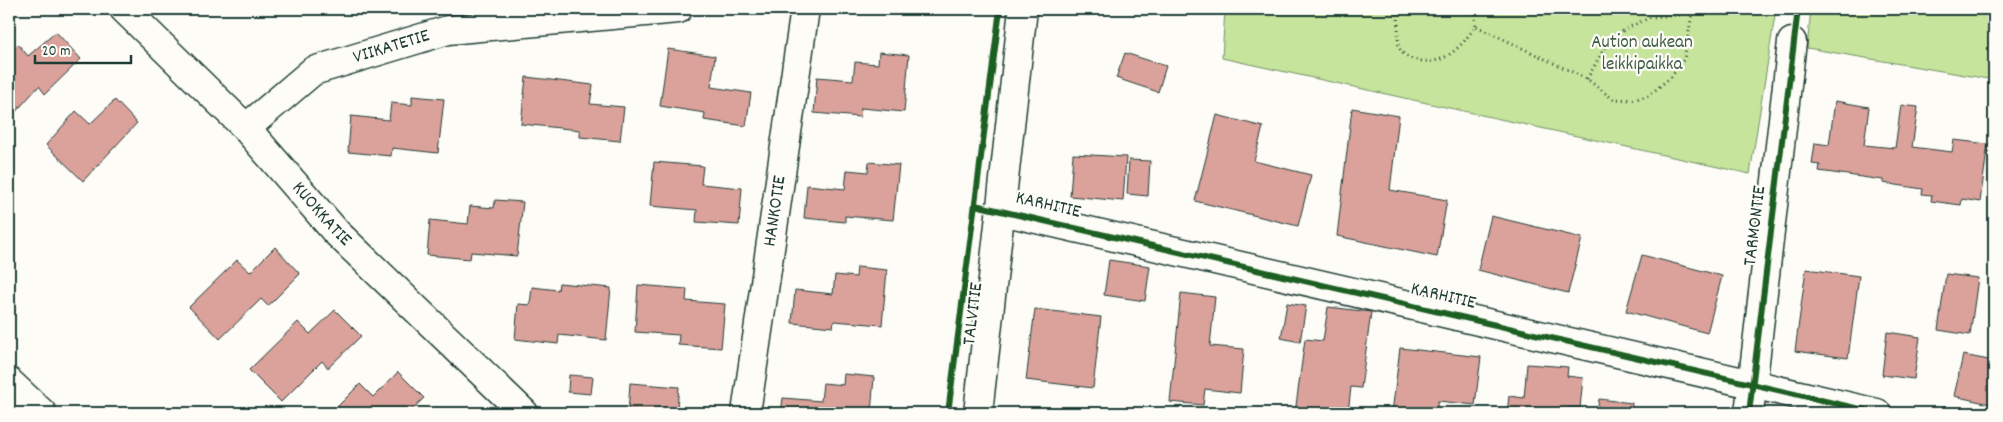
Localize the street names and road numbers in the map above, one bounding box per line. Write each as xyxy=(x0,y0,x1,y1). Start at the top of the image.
street label: VIIKATETIE xyxy=(350,23,433,71)
street label: HANKOTIE xyxy=(757,174,794,248)
street label: KUOKKATIE xyxy=(285,176,358,253)
street label: TARMONTIE xyxy=(1738,184,1774,268)
street label: KARHITIE xyxy=(1013,185,1084,227)
street label: KARHITIE xyxy=(1408,276,1479,318)
street label: TALVITIE xyxy=(957,281,991,347)

